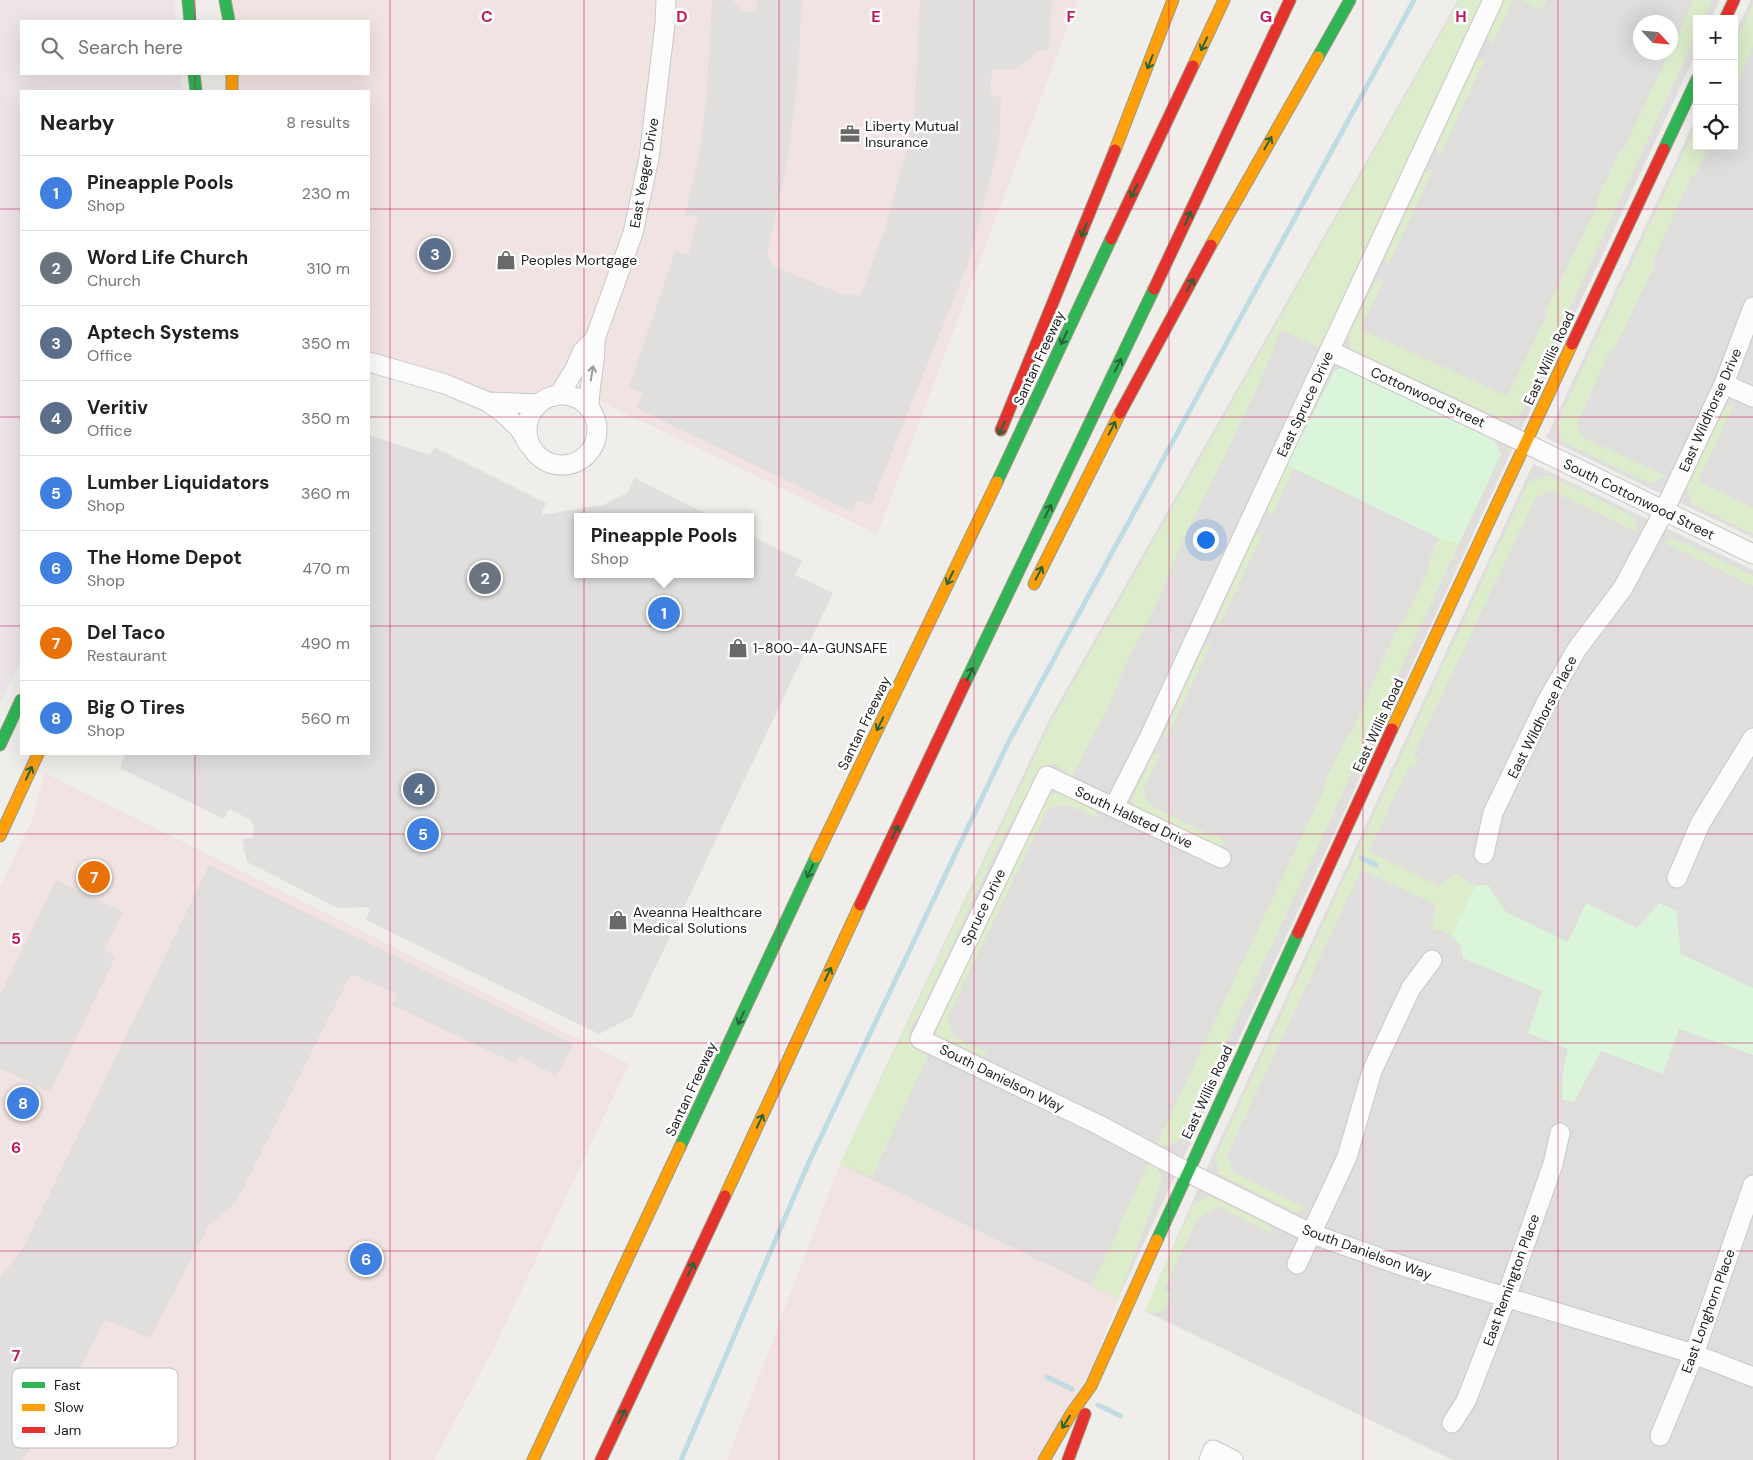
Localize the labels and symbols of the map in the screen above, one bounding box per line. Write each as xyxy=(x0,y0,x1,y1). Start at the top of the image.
text: C xyxy=(481,6,493,27)
text: D xyxy=(676,6,688,27)
text: E xyxy=(871,6,881,27)
text: F xyxy=(1067,6,1076,27)
text: G xyxy=(1260,6,1272,27)
text: H xyxy=(1455,6,1467,27)
north arrow xyxy=(1633,15,1678,60)
one-way arrow xyxy=(1198,36,1208,51)
one-way arrow xyxy=(1145,54,1154,69)
street label: East Yeager Drive xyxy=(625,117,663,229)
place label: Liberty Mutual Insurance xyxy=(865,117,959,151)
office icon: Liberty Mutual Insurance xyxy=(839,123,861,145)
one-way arrow xyxy=(1263,135,1273,150)
one-way arrow xyxy=(1129,183,1138,198)
one-way arrow xyxy=(1183,211,1193,226)
one-way arrow xyxy=(1079,222,1088,237)
pin: 3 xyxy=(419,235,451,273)
shop icon: Peoples Mortgage xyxy=(495,249,517,271)
place label: Peoples Mortgage xyxy=(521,251,637,269)
one-way arrow xyxy=(1185,278,1195,293)
street label: Santan Freeway xyxy=(1009,308,1069,408)
street label: East Willis Road xyxy=(1519,308,1579,408)
one-way arrow xyxy=(1059,330,1069,345)
street label: East Wildhorse Drive xyxy=(1675,345,1745,475)
street label: East Spruce Drive xyxy=(1273,348,1337,460)
one-way arrow xyxy=(1114,358,1123,373)
street label: Cottonwood Street xyxy=(1368,363,1488,431)
one-way arrow xyxy=(588,366,598,382)
one-way arrow xyxy=(997,420,1006,435)
one-way arrow xyxy=(1108,421,1117,436)
street label: South Cottonwood Street xyxy=(1560,455,1718,543)
one-way arrow xyxy=(1044,504,1053,519)
your location xyxy=(1193,527,1219,553)
pin: 2 xyxy=(469,559,501,597)
one-way arrow xyxy=(1035,566,1044,581)
one-way arrow xyxy=(945,570,955,585)
pin: 1 xyxy=(648,594,680,632)
shop icon: 1-800-4A-GUNSAFE xyxy=(727,637,749,659)
place label: 1-800-4A-GUNSAFE xyxy=(753,639,887,657)
street label: East Wildhorse Place xyxy=(1503,653,1581,781)
one-way arrow xyxy=(965,666,975,681)
street label: Santan Freeway xyxy=(833,673,895,773)
street label: East Willis Road xyxy=(1348,675,1408,775)
one-way arrow xyxy=(874,716,884,731)
one-way arrow xyxy=(25,766,34,781)
pin: 4 xyxy=(403,770,435,808)
street label: South Halsted Drive xyxy=(1072,782,1196,852)
pin: 5 xyxy=(407,815,439,853)
one-way arrow xyxy=(890,824,900,839)
pin: 7 xyxy=(78,858,110,896)
one-way arrow xyxy=(805,863,814,878)
street label: Spruce Drive xyxy=(957,866,1009,948)
place label: Aveanna Healthcare Medical Solutions xyxy=(633,903,762,937)
shop icon: Aveanna Healthcare Medical Solutions xyxy=(607,909,629,931)
text: 5 xyxy=(11,928,21,949)
one-way arrow xyxy=(824,967,834,982)
one-way arrow xyxy=(735,1010,745,1025)
street label: Santan Freeway xyxy=(661,1039,721,1139)
street label: South Danielson Way xyxy=(937,1040,1068,1116)
street label: East Willis Road xyxy=(1177,1042,1237,1142)
pin: 8 xyxy=(7,1084,39,1122)
one-way arrow xyxy=(755,1114,765,1129)
text: 6 xyxy=(11,1137,21,1158)
street label: East Remington Place xyxy=(1479,1211,1543,1348)
street label: South Danielson Way xyxy=(1300,1220,1434,1284)
pin: 6 xyxy=(350,1240,382,1278)
street label: East Longhorn Place xyxy=(1677,1246,1739,1376)
one-way arrow xyxy=(687,1262,696,1277)
text: 7 xyxy=(12,1345,21,1366)
legend xyxy=(12,1368,178,1448)
text: Fast xyxy=(54,1376,81,1394)
text: Slow xyxy=(54,1398,84,1416)
one-way arrow xyxy=(618,1409,627,1424)
one-way arrow xyxy=(1061,1415,1071,1429)
text: Jam xyxy=(54,1421,81,1439)

